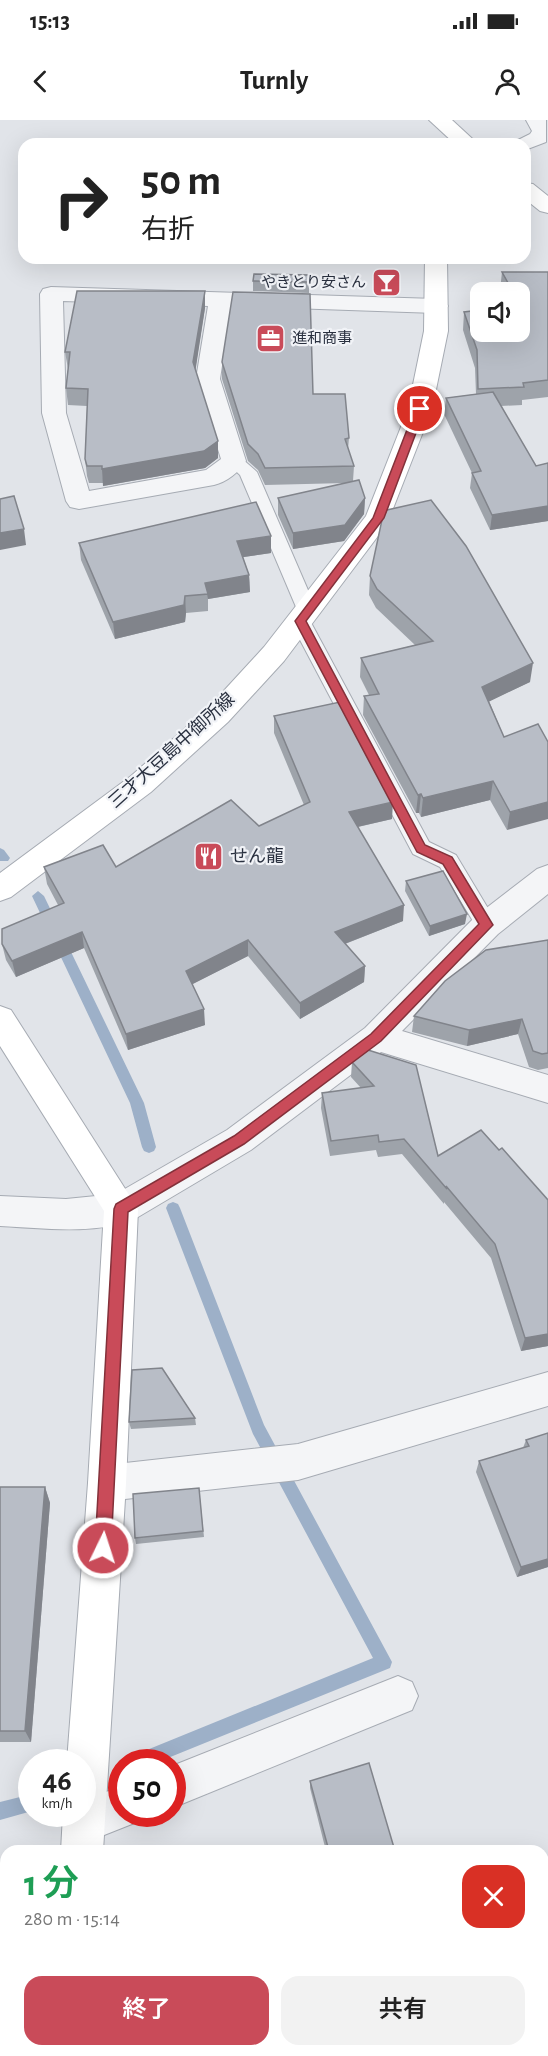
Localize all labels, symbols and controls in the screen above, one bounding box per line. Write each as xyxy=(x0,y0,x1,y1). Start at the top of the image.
text: 15:13 xyxy=(30,10,70,32)
icon: back xyxy=(24,65,57,98)
icon: person xyxy=(491,65,524,98)
text: Turnly xyxy=(240,67,308,94)
text: 50 m xyxy=(141,160,221,202)
icon: right xyxy=(42,162,120,240)
text: 右折 xyxy=(141,216,195,243)
bar icon: やきとり安さん xyxy=(371,266,403,298)
place label: やきとり安さん xyxy=(261,274,366,290)
map controls xyxy=(470,282,530,342)
button: sound xyxy=(470,282,530,342)
office icon: 進和商事 xyxy=(255,322,287,354)
place label: 進和商事 xyxy=(292,330,352,346)
pin xyxy=(394,383,445,434)
icon: arrive xyxy=(403,392,436,425)
street label: 三才大豆島中御所線 xyxy=(104,689,238,812)
restaurant icon: せん龍 xyxy=(193,841,225,873)
place label: せん龍 xyxy=(230,847,284,866)
position arrow xyxy=(71,1516,135,1580)
speed limit sign: 50 xyxy=(108,1749,186,1827)
text: 46 xyxy=(42,1766,72,1796)
text: km/h xyxy=(42,1796,72,1811)
button: close xyxy=(462,1865,525,1928)
text: 1 分 xyxy=(24,1866,78,1902)
text: 280 m · 15:14 xyxy=(24,1909,120,1929)
button: 終了 xyxy=(24,1976,269,2045)
button: 共有 xyxy=(281,1976,525,2045)

